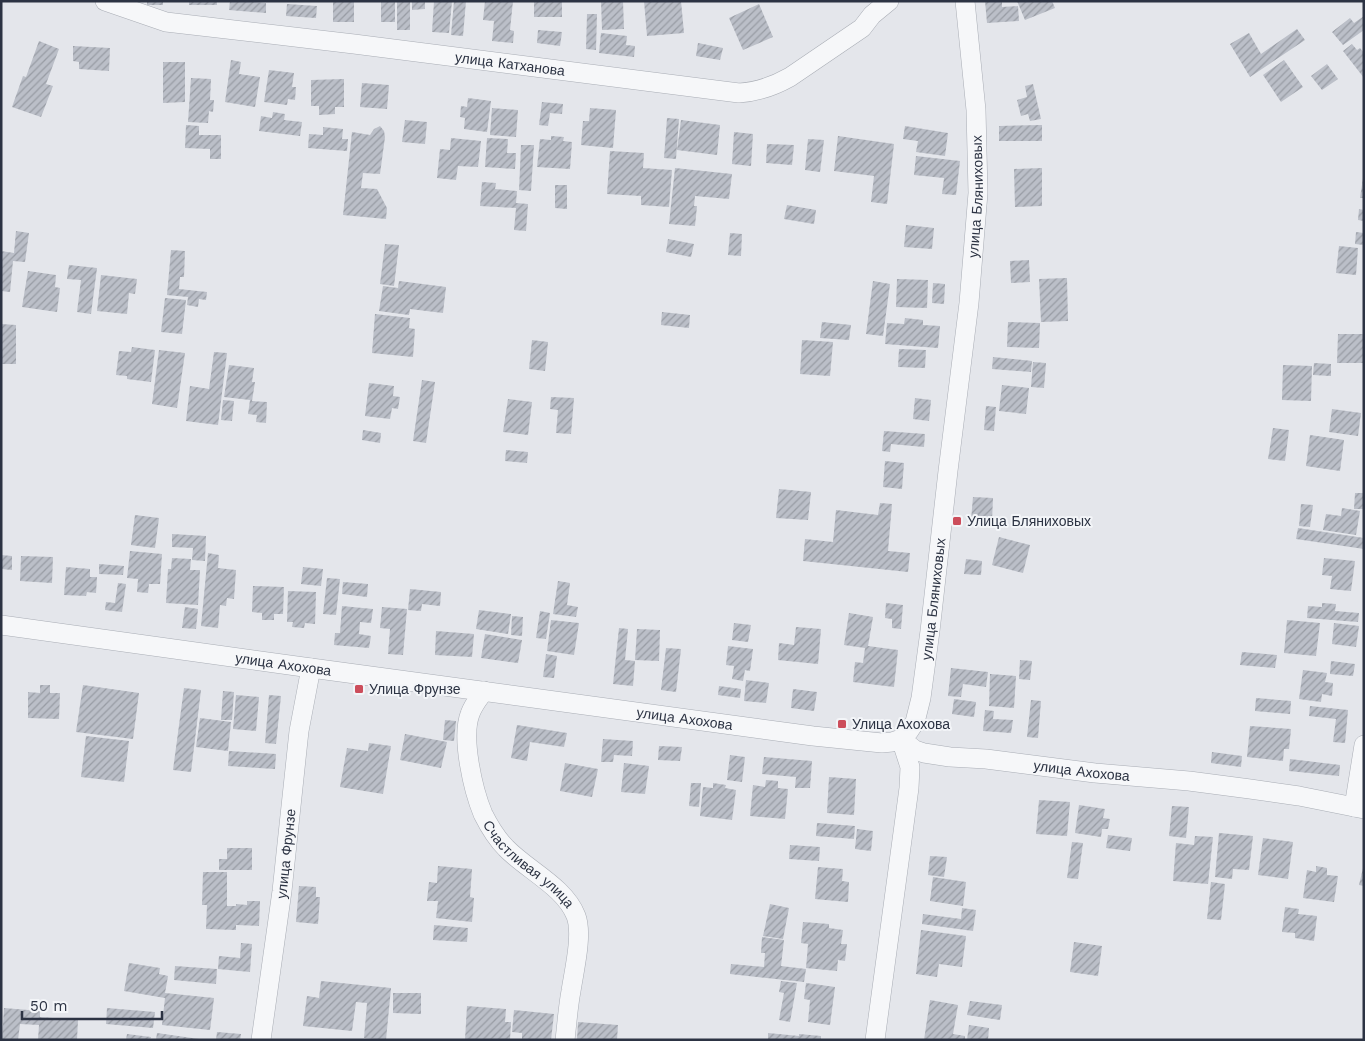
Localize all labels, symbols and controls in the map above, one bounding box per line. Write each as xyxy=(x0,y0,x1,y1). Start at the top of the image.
street label: улица Катханова xyxy=(454,49,566,79)
street label: улица Бляниховых xyxy=(965,135,986,258)
place label: Улица Бляниховых xyxy=(967,513,1091,529)
marker: Улица Бляниховых xyxy=(951,515,963,527)
street label: улица Бляниховых xyxy=(918,537,948,661)
street label: улица Ахохова xyxy=(234,650,333,679)
place label: Улица Фрунзе xyxy=(369,681,461,697)
marker: Улица Фрунзе xyxy=(353,683,365,695)
street label: улица Ахохова xyxy=(636,704,734,733)
place label: Улица Ахохова xyxy=(852,716,950,732)
marker: Улица Ахохова xyxy=(836,718,848,730)
street label: улица Ахохова xyxy=(1033,757,1131,784)
street label: улица Фрунзе xyxy=(273,808,299,900)
street label: Счастливая улица xyxy=(480,818,578,911)
scale bar xyxy=(22,988,162,1020)
text: 50 m xyxy=(30,997,67,1015)

